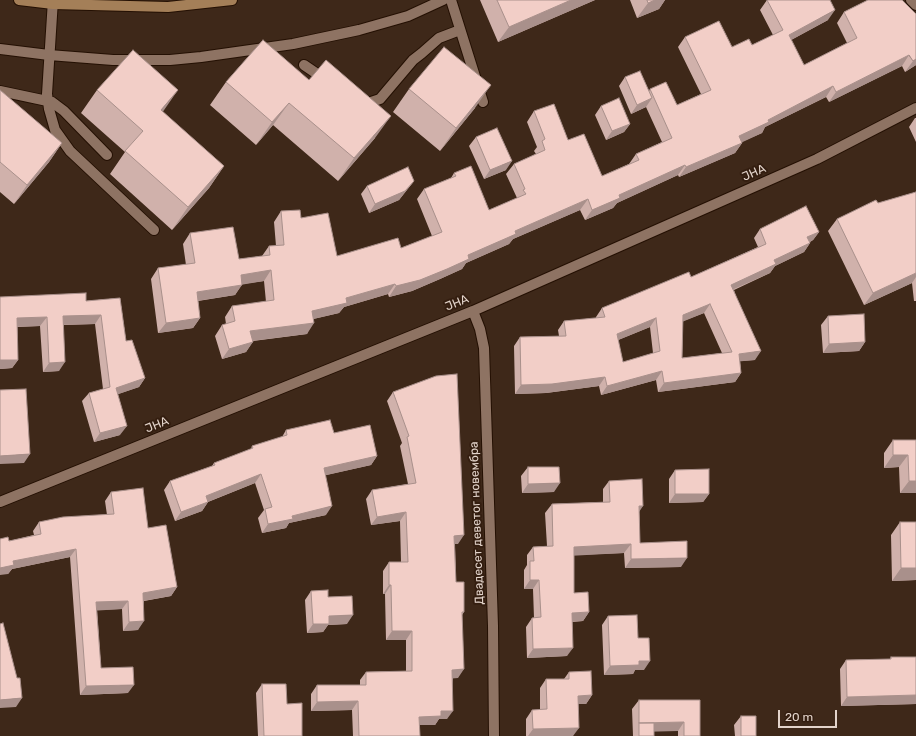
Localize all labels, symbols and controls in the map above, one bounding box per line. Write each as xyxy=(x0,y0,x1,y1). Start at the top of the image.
street label: ЈНА xyxy=(740,161,768,185)
street label: ЈНА xyxy=(443,292,471,314)
street label: ЈНА xyxy=(143,414,171,436)
street label: Двадесет деветог новембра xyxy=(467,441,487,605)
scale bar xyxy=(780,702,839,728)
text: 20 m xyxy=(785,710,813,724)

